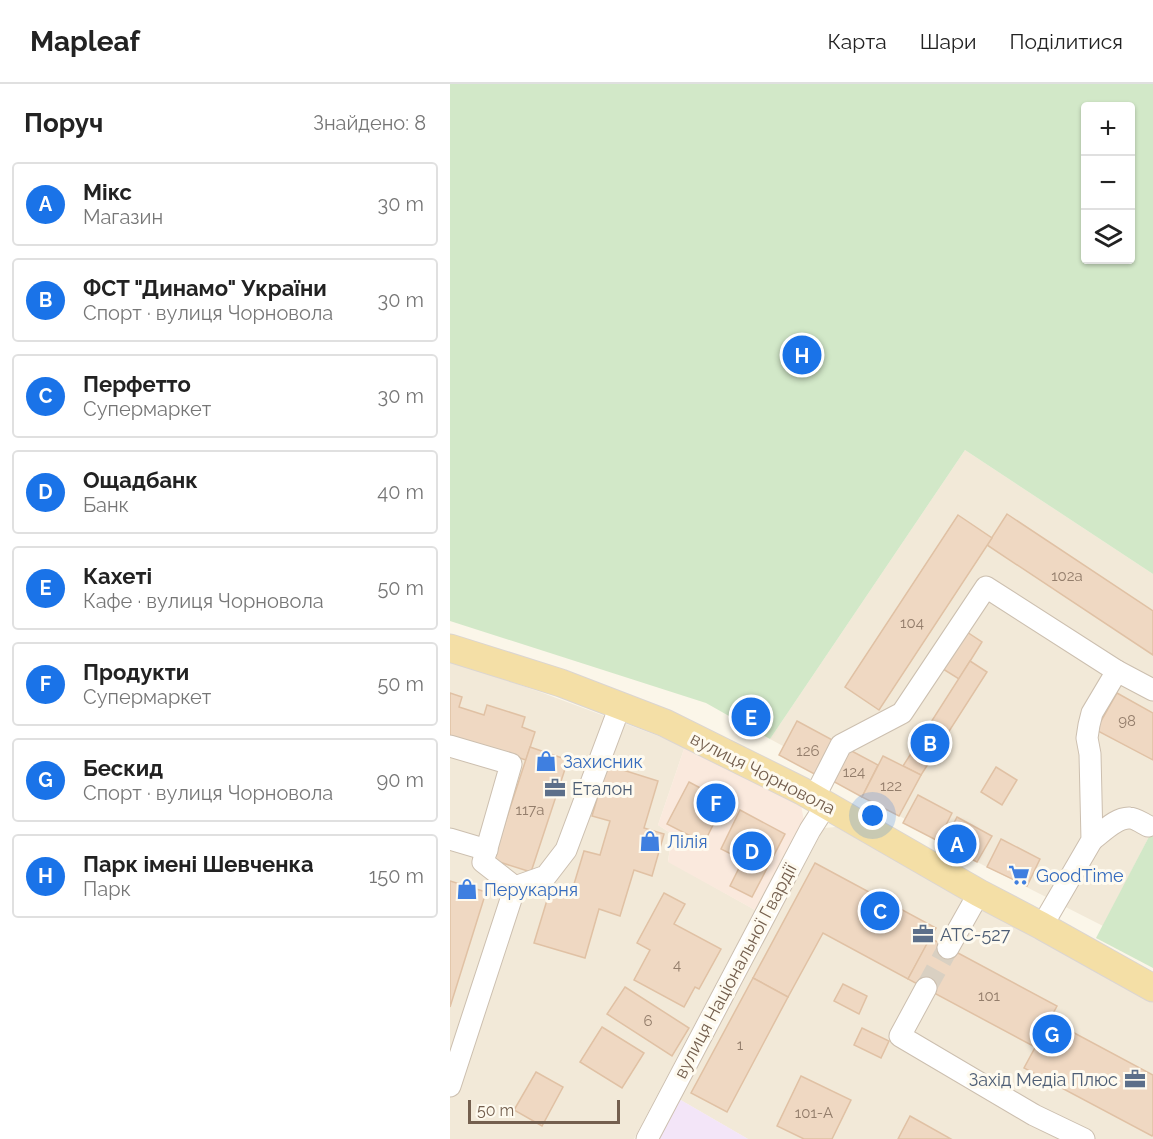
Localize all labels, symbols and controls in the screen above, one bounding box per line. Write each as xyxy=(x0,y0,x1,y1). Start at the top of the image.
text: Mapleaf xyxy=(30,25,140,58)
text: Карта xyxy=(828,29,887,54)
text: Шари xyxy=(920,29,977,54)
text: Поділитися xyxy=(1010,29,1123,54)
map controls xyxy=(1081,102,1135,264)
button: + xyxy=(1081,102,1135,156)
text: Поруч xyxy=(24,108,103,138)
text: Знайдено: 8 xyxy=(313,111,426,135)
button: − xyxy=(1081,156,1135,210)
text: Мікс xyxy=(83,179,132,205)
text: A xyxy=(39,192,52,216)
text: 30 m xyxy=(378,192,424,216)
text: Магазин xyxy=(83,205,163,229)
button: layers xyxy=(1081,210,1135,264)
text: ФСТ "Динамо" України xyxy=(83,275,327,301)
text: B xyxy=(39,288,52,312)
text: 30 m xyxy=(378,288,424,312)
text: Спорт · вулиця Чорновола xyxy=(83,301,333,325)
pin: H xyxy=(782,332,822,378)
text: Перфетто xyxy=(83,371,191,397)
text: C xyxy=(39,384,52,408)
text: 30 m xyxy=(378,384,424,408)
text: Супермаркет xyxy=(83,397,211,421)
text: Ощадбанк xyxy=(83,467,198,493)
text: D xyxy=(38,480,53,504)
text: 40 m xyxy=(377,480,424,504)
text: Банк xyxy=(83,493,129,517)
text: Кахеті xyxy=(83,563,152,589)
house number: 102а xyxy=(1051,567,1083,585)
text: E xyxy=(39,576,52,600)
text: 50 m xyxy=(377,576,424,600)
text: Кафе · вулиця Чорновола xyxy=(83,589,324,613)
house number: 104 xyxy=(900,614,924,632)
text: Продукти xyxy=(83,659,189,685)
text: F xyxy=(40,672,51,696)
text: 50 m xyxy=(377,672,424,696)
text: Супермаркет xyxy=(83,685,211,709)
pin: E xyxy=(732,694,770,740)
house number: 98 xyxy=(1118,712,1136,730)
pin: B xyxy=(910,720,950,766)
street label: вулиця Чорновола xyxy=(687,727,839,819)
house number: 126 xyxy=(796,742,820,760)
shop icon: Захисник xyxy=(534,749,558,773)
place label: Захисник xyxy=(563,751,643,772)
text: Бескид xyxy=(83,755,163,781)
house number: 124 xyxy=(843,763,865,781)
text: G xyxy=(38,768,53,792)
text: 90 m xyxy=(377,768,424,792)
office icon: Еталон xyxy=(543,776,567,800)
house number: 122 xyxy=(880,777,902,795)
place label: Еталон xyxy=(572,778,633,799)
pin: F xyxy=(696,780,736,826)
text: Спорт · вулиця Чорновола xyxy=(83,781,333,805)
house number: 117а xyxy=(516,801,544,819)
your location xyxy=(858,801,887,830)
pin: A xyxy=(938,822,976,867)
pin: D xyxy=(732,828,772,873)
shop icon: Лілія xyxy=(638,829,662,853)
place label: Лілія xyxy=(667,831,708,852)
text: Парк імені Шевченка xyxy=(83,851,314,877)
street label: вулиця Національної Гвардії xyxy=(669,860,801,1082)
supermarket icon: GoodTime xyxy=(1007,863,1031,887)
text: H xyxy=(38,864,53,888)
text: 150 m xyxy=(369,864,424,888)
place label: GoodTime xyxy=(1036,865,1124,886)
text: Парк xyxy=(83,877,131,901)
shop icon: Перукарня xyxy=(455,877,479,901)
place label: Перукарня xyxy=(484,879,578,900)
pin: C xyxy=(860,888,900,934)
office icon: АТС-527 xyxy=(911,922,935,946)
place label: АТС-527 xyxy=(940,924,1011,945)
house number: 4 xyxy=(673,956,681,974)
house number: 101 xyxy=(978,987,1001,1005)
house number: 6 xyxy=(643,1012,653,1030)
pin: G xyxy=(1032,1012,1072,1056)
house number: 1 xyxy=(737,1036,744,1054)
office icon: Захід Медіа Плюс xyxy=(1123,1067,1147,1091)
place label: Захід Медіа Плюс xyxy=(968,1069,1118,1090)
scale bar xyxy=(468,1097,620,1124)
text: 50 m xyxy=(477,1101,514,1120)
house number: 101-А xyxy=(795,1104,833,1122)

